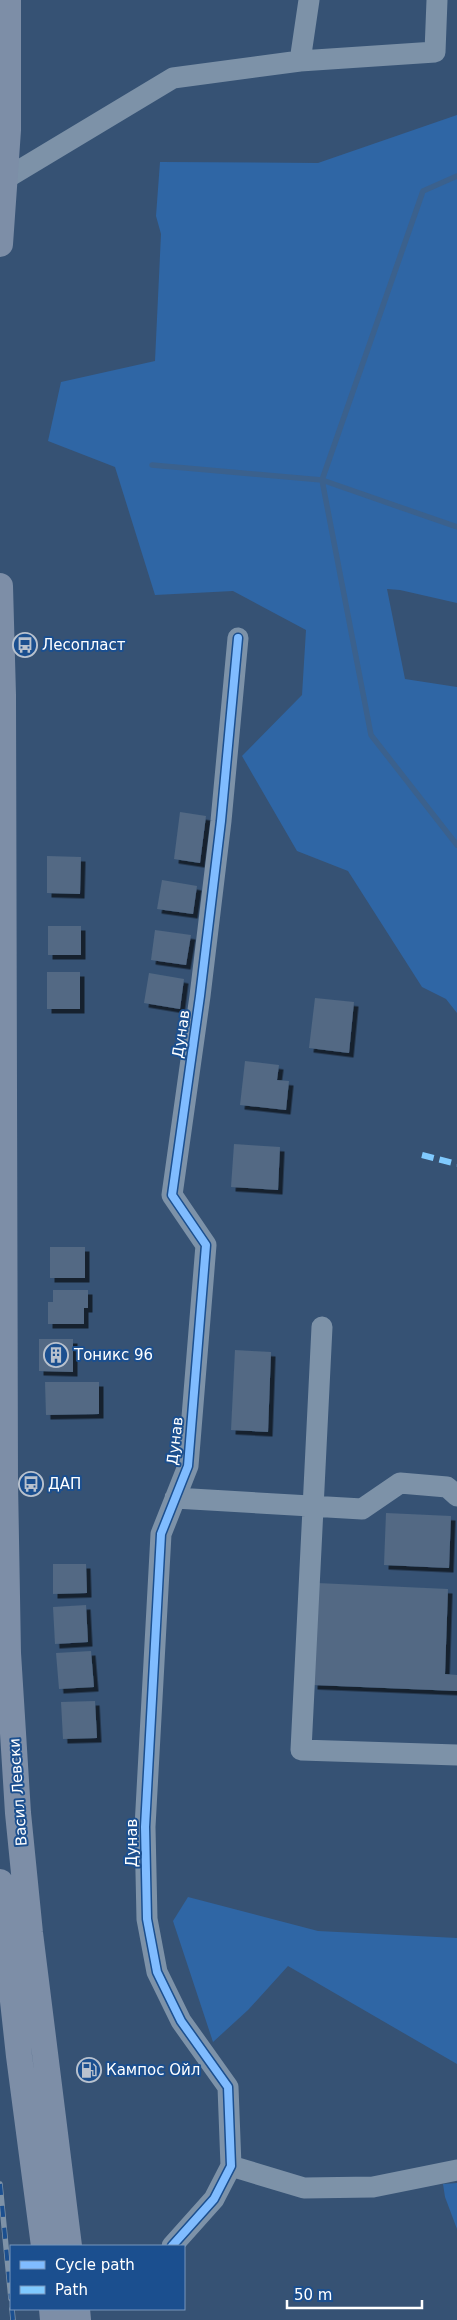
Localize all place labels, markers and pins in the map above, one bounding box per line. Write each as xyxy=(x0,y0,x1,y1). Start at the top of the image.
bus stop icon: Лесопласт xyxy=(12,632,38,658)
place label: Лесопласт xyxy=(42,636,126,654)
building icon: Тоникс 96 xyxy=(43,1342,69,1368)
place label: Тоникс 96 xyxy=(73,1346,153,1364)
bus stop icon: ДАП xyxy=(18,1471,44,1497)
place label: ДАП xyxy=(48,1475,81,1493)
fuel station icon: Кампос Ойл xyxy=(76,2057,102,2083)
place label: Кампос Ойл xyxy=(106,2061,200,2079)

